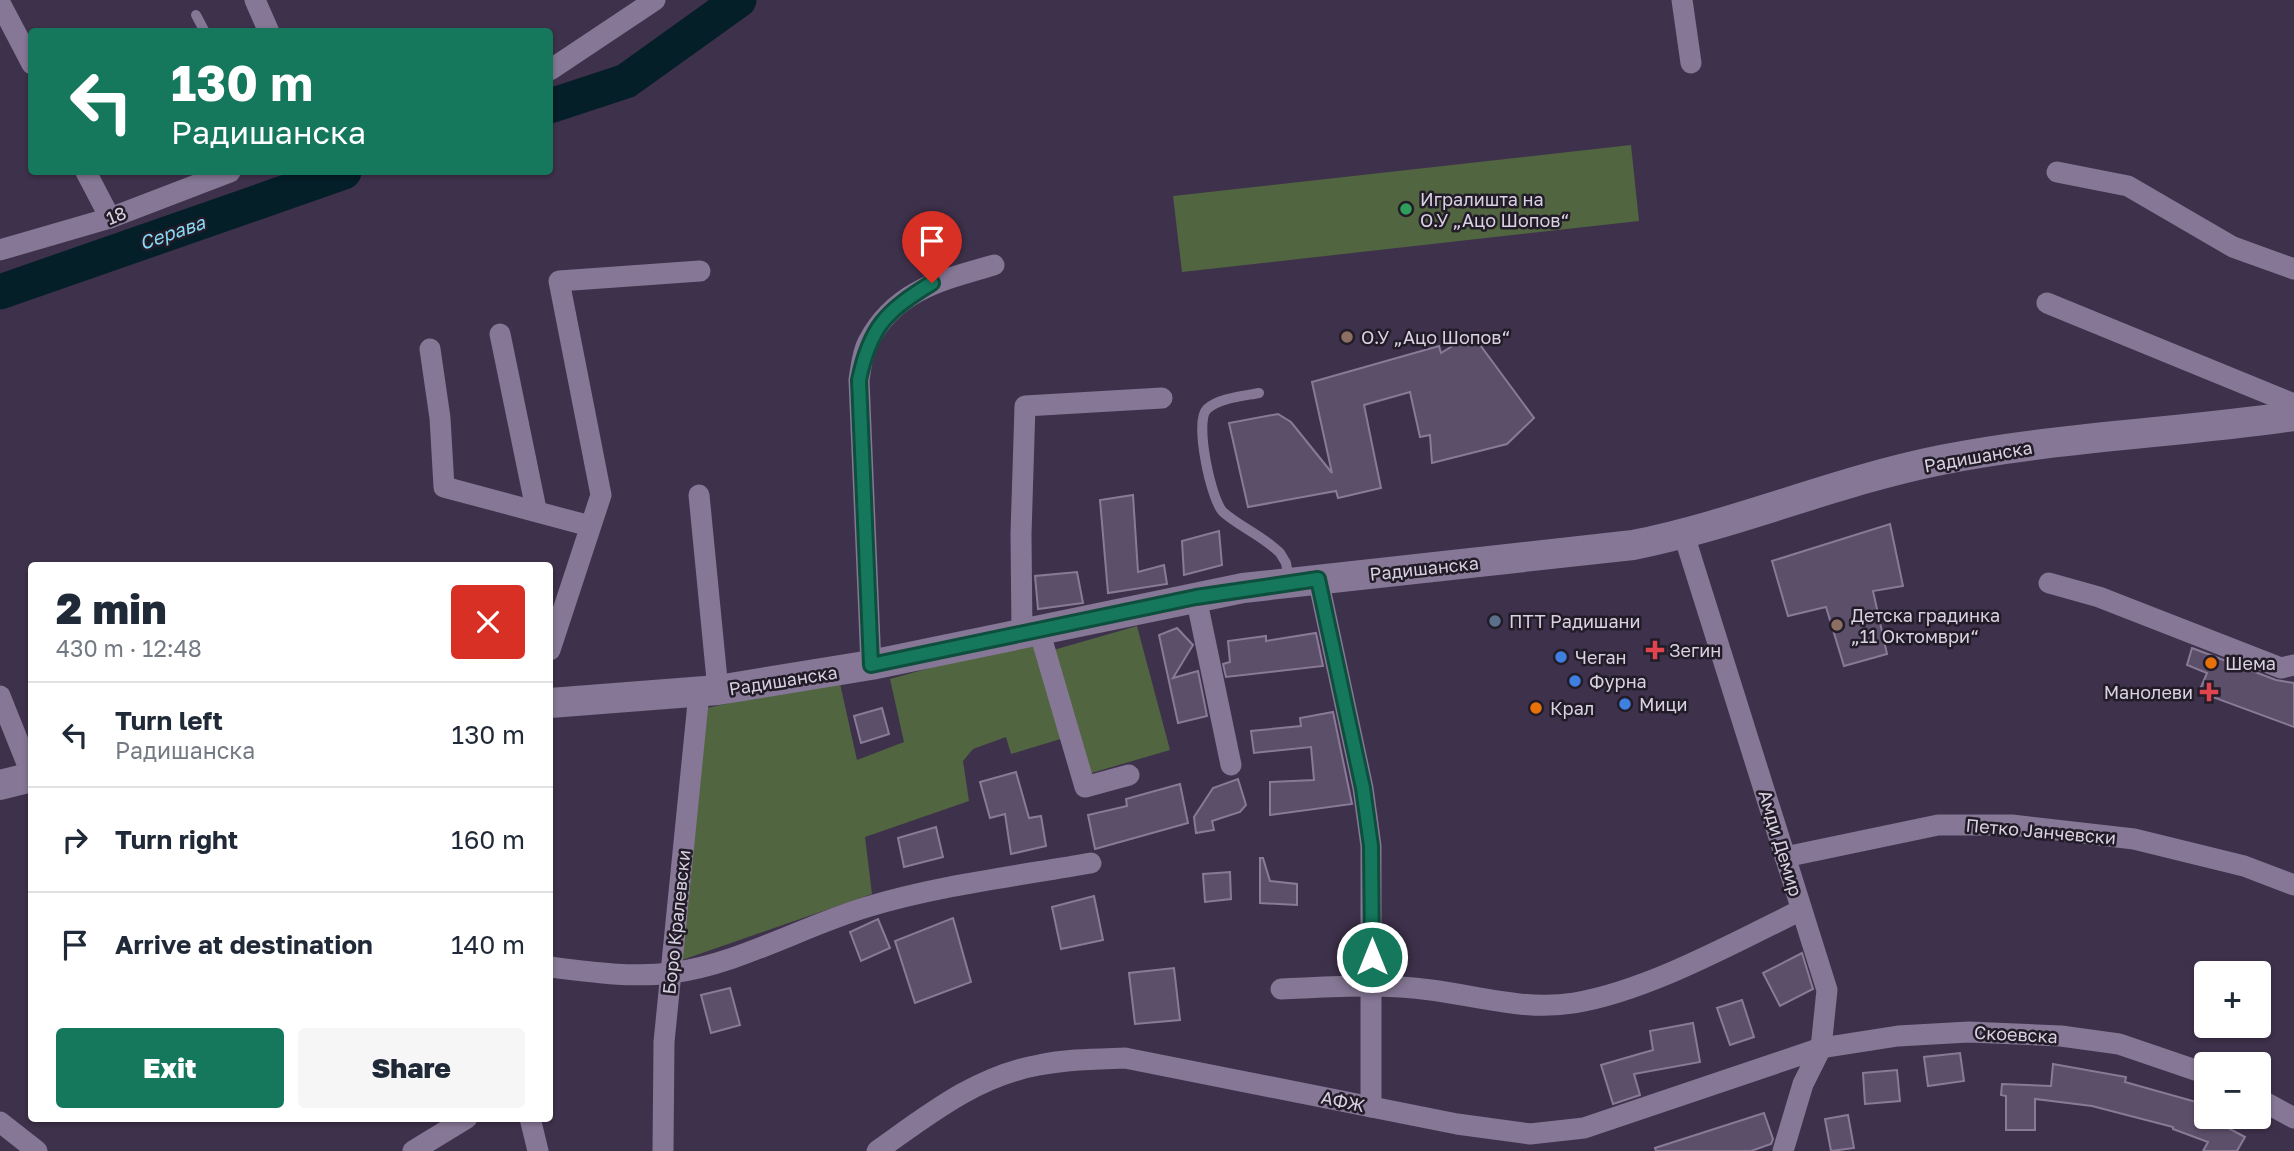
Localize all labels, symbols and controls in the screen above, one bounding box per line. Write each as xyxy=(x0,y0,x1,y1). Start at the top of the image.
text: 130 m xyxy=(171,53,313,112)
icon: left xyxy=(56,56,147,147)
text: Радишанска xyxy=(171,113,366,151)
place label: Игралишта на О.У „Ацо Шопов“ xyxy=(1420,188,1569,231)
street label: 18 xyxy=(103,201,129,229)
marker: Игралишта на О.У „Ацо Шопов“ xyxy=(1398,201,1414,217)
water label: Серава xyxy=(136,210,209,254)
pin xyxy=(902,211,962,283)
icon: arrive xyxy=(913,222,951,260)
place label: О.У „Ацо Шопов“ xyxy=(1361,326,1510,348)
marker: О.У „Ацо Шопов“ xyxy=(1339,329,1355,345)
street label: Радишанска xyxy=(1922,436,2034,476)
street label: Радишанска xyxy=(1368,551,1480,585)
text: 2 min xyxy=(56,583,167,633)
button: close xyxy=(451,585,525,659)
place label: Детска градинка „11 Октомври“ xyxy=(1851,604,2000,647)
place label: ПТТ Радишани xyxy=(1509,610,1641,632)
marker: ПТТ Радишани xyxy=(1487,613,1503,629)
marker: Детска градинка „11 Октомври“ xyxy=(1829,617,1845,633)
text: 430 m · 12:48 xyxy=(56,634,202,662)
place label: Зегин xyxy=(1669,639,1721,661)
marker: Зегин xyxy=(1647,642,1663,658)
place label: Чеган xyxy=(1575,646,1627,668)
marker: Чеган xyxy=(1553,649,1569,665)
place label: Шема xyxy=(2225,652,2276,674)
marker: Шема xyxy=(2203,655,2219,671)
street label: Радишанска xyxy=(727,661,839,699)
place label: Фурна xyxy=(1589,670,1647,692)
marker: Фурна xyxy=(1567,673,1583,689)
place label: Манолеви xyxy=(2104,681,2193,703)
marker: Манолеви xyxy=(2199,682,2219,702)
place label: Мици xyxy=(1639,693,1688,715)
marker: Мици xyxy=(1617,696,1633,712)
place label: Крал xyxy=(1550,697,1594,719)
marker: Крал xyxy=(1528,700,1544,716)
text: Turn left xyxy=(115,705,223,736)
icon: left xyxy=(56,716,94,754)
text: 130 m xyxy=(452,719,525,750)
text: Радишанска xyxy=(115,736,255,764)
street label: Амди Демир xyxy=(1754,787,1808,899)
street label: Петко Јанчевски xyxy=(1965,813,2117,849)
icon: right xyxy=(56,821,94,859)
text: Turn right xyxy=(115,824,238,855)
text: 160 m xyxy=(451,824,525,855)
street label: Боро Кралевски xyxy=(657,849,695,995)
position arrow xyxy=(1335,920,1409,994)
icon: arrive xyxy=(56,926,94,964)
text: Arrive at destination xyxy=(115,929,373,960)
text: 140 m xyxy=(451,929,525,960)
map controls xyxy=(2194,961,2271,1129)
button: + xyxy=(2194,961,2271,1038)
street label: Скоевска xyxy=(1974,1021,2058,1047)
button: Exit xyxy=(56,1028,284,1108)
button: Share xyxy=(298,1028,525,1108)
button: − xyxy=(2194,1052,2271,1129)
street label: АФЖ xyxy=(1319,1086,1367,1116)

